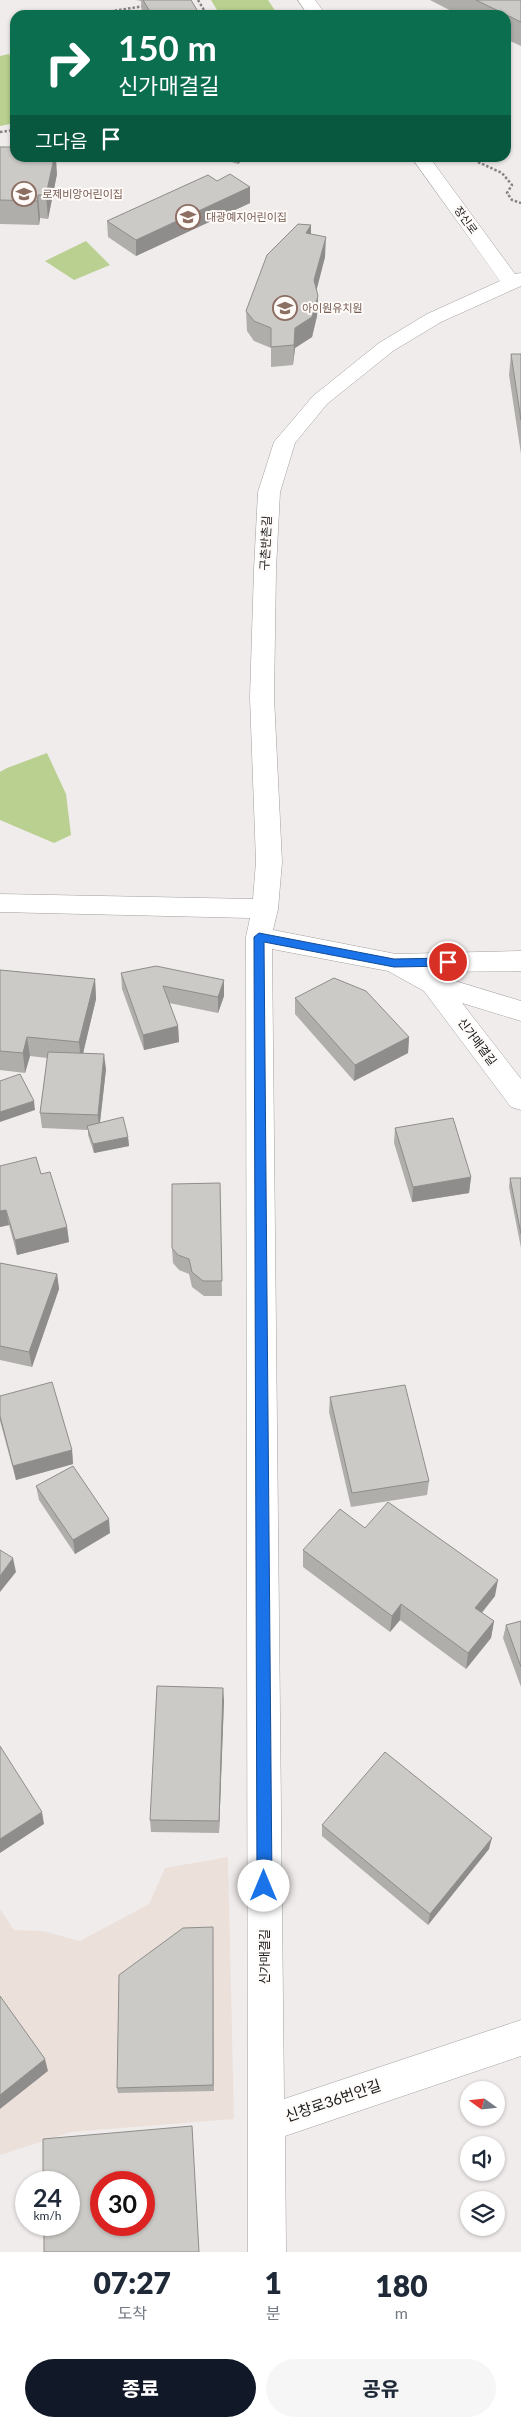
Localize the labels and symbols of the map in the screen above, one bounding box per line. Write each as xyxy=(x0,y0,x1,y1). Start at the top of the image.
school or university icon: 로제비앙어린이집 xyxy=(11,181,37,207)
place label: 로제비앙어린이집 xyxy=(42,187,123,200)
school or university icon: 대광예지어린이집 xyxy=(175,204,201,230)
street label: 장신로 xyxy=(452,204,481,236)
place label: 대광예지어린이집 xyxy=(206,210,287,223)
school or university icon: 아이원유치원 xyxy=(272,295,298,321)
place label: 아이원유치원 xyxy=(302,301,363,314)
street label: 구촌반촌길 xyxy=(257,515,274,571)
pin xyxy=(427,941,469,983)
street label: 신가매결길 xyxy=(455,1015,500,1068)
position arrow xyxy=(237,1859,289,1911)
street label: 신가매결길 xyxy=(257,1929,272,1985)
street label: 신창로36번안길 xyxy=(282,2075,383,2125)
north arrow xyxy=(460,2081,505,2126)
speed limit sign: 30 xyxy=(90,2171,155,2236)

